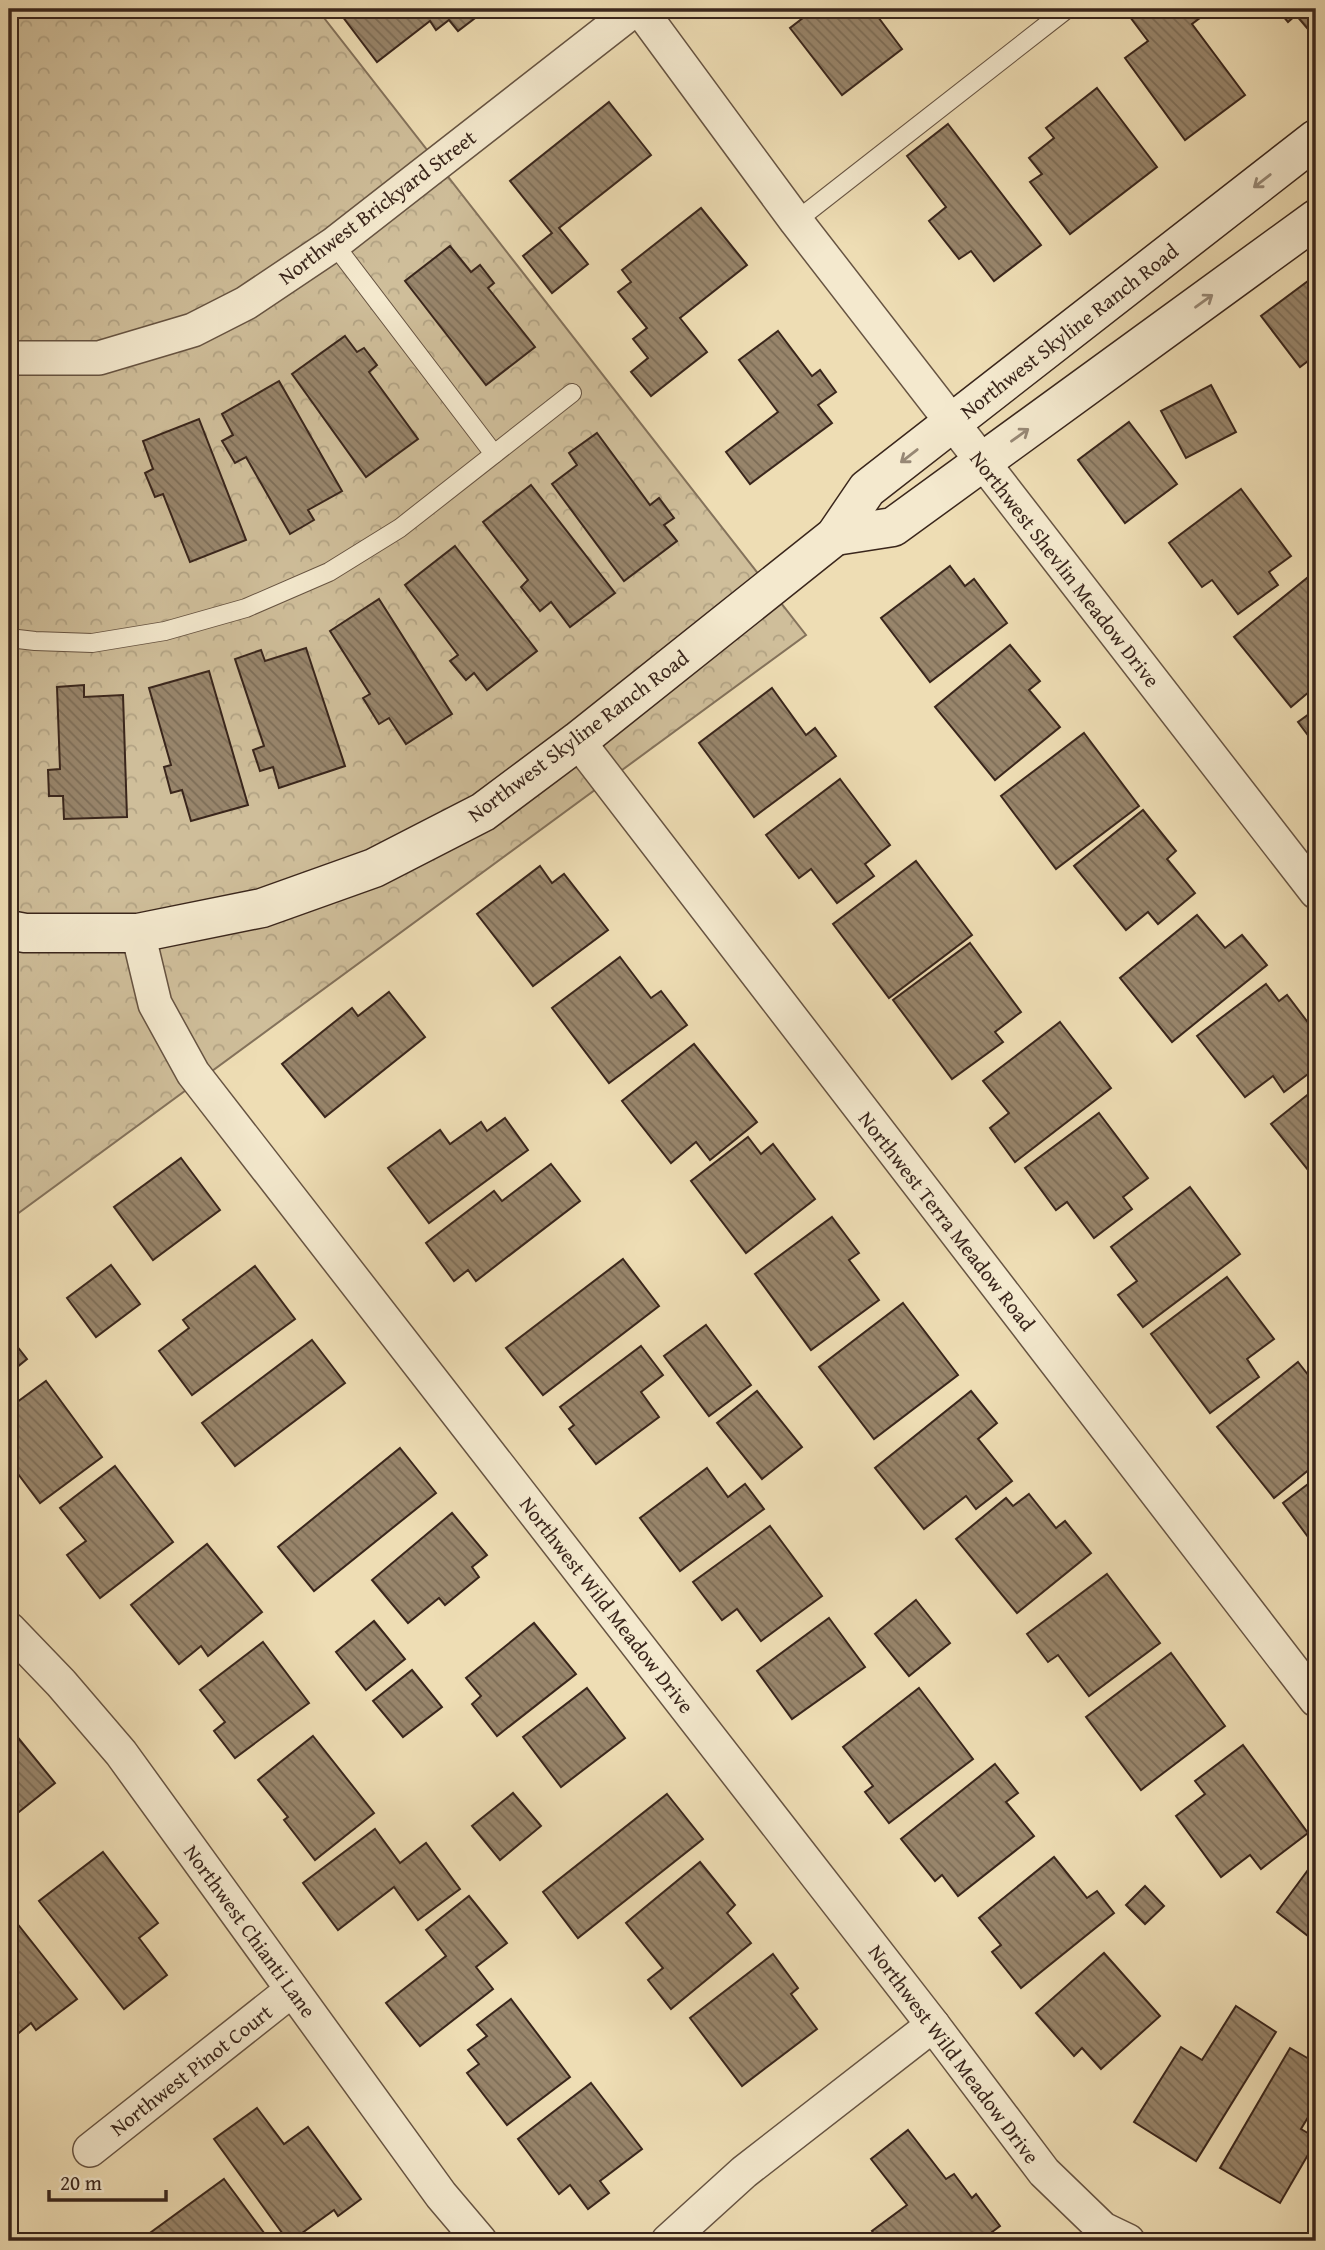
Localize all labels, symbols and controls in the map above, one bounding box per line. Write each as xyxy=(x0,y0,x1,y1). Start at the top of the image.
street label: Northwest Brickyard Street xyxy=(272,122,483,292)
one-way arrow xyxy=(1254,173,1272,188)
street label: Northwest Skyline Ranch Road xyxy=(953,235,1185,426)
one-way arrow xyxy=(1194,294,1213,308)
one-way arrow xyxy=(1010,428,1029,442)
street label: Northwest Shevlin Meadow Drive xyxy=(963,444,1167,694)
one-way arrow xyxy=(900,448,918,463)
street label: Northwest Skyline Ranch Road xyxy=(461,642,696,830)
street label: Northwest Terra Meadow Road xyxy=(851,1104,1043,1338)
street label: Northwest Wild Meadow Drive xyxy=(512,1490,702,1720)
street label: Northwest Chianti Lane xyxy=(176,1838,324,2024)
street label: Northwest Wild Meadow Drive xyxy=(861,1938,1047,2170)
street label: Northwest Pinot Court xyxy=(103,1996,279,2143)
scale bar xyxy=(49,2159,166,2203)
text: 20 m xyxy=(60,2167,102,2198)

